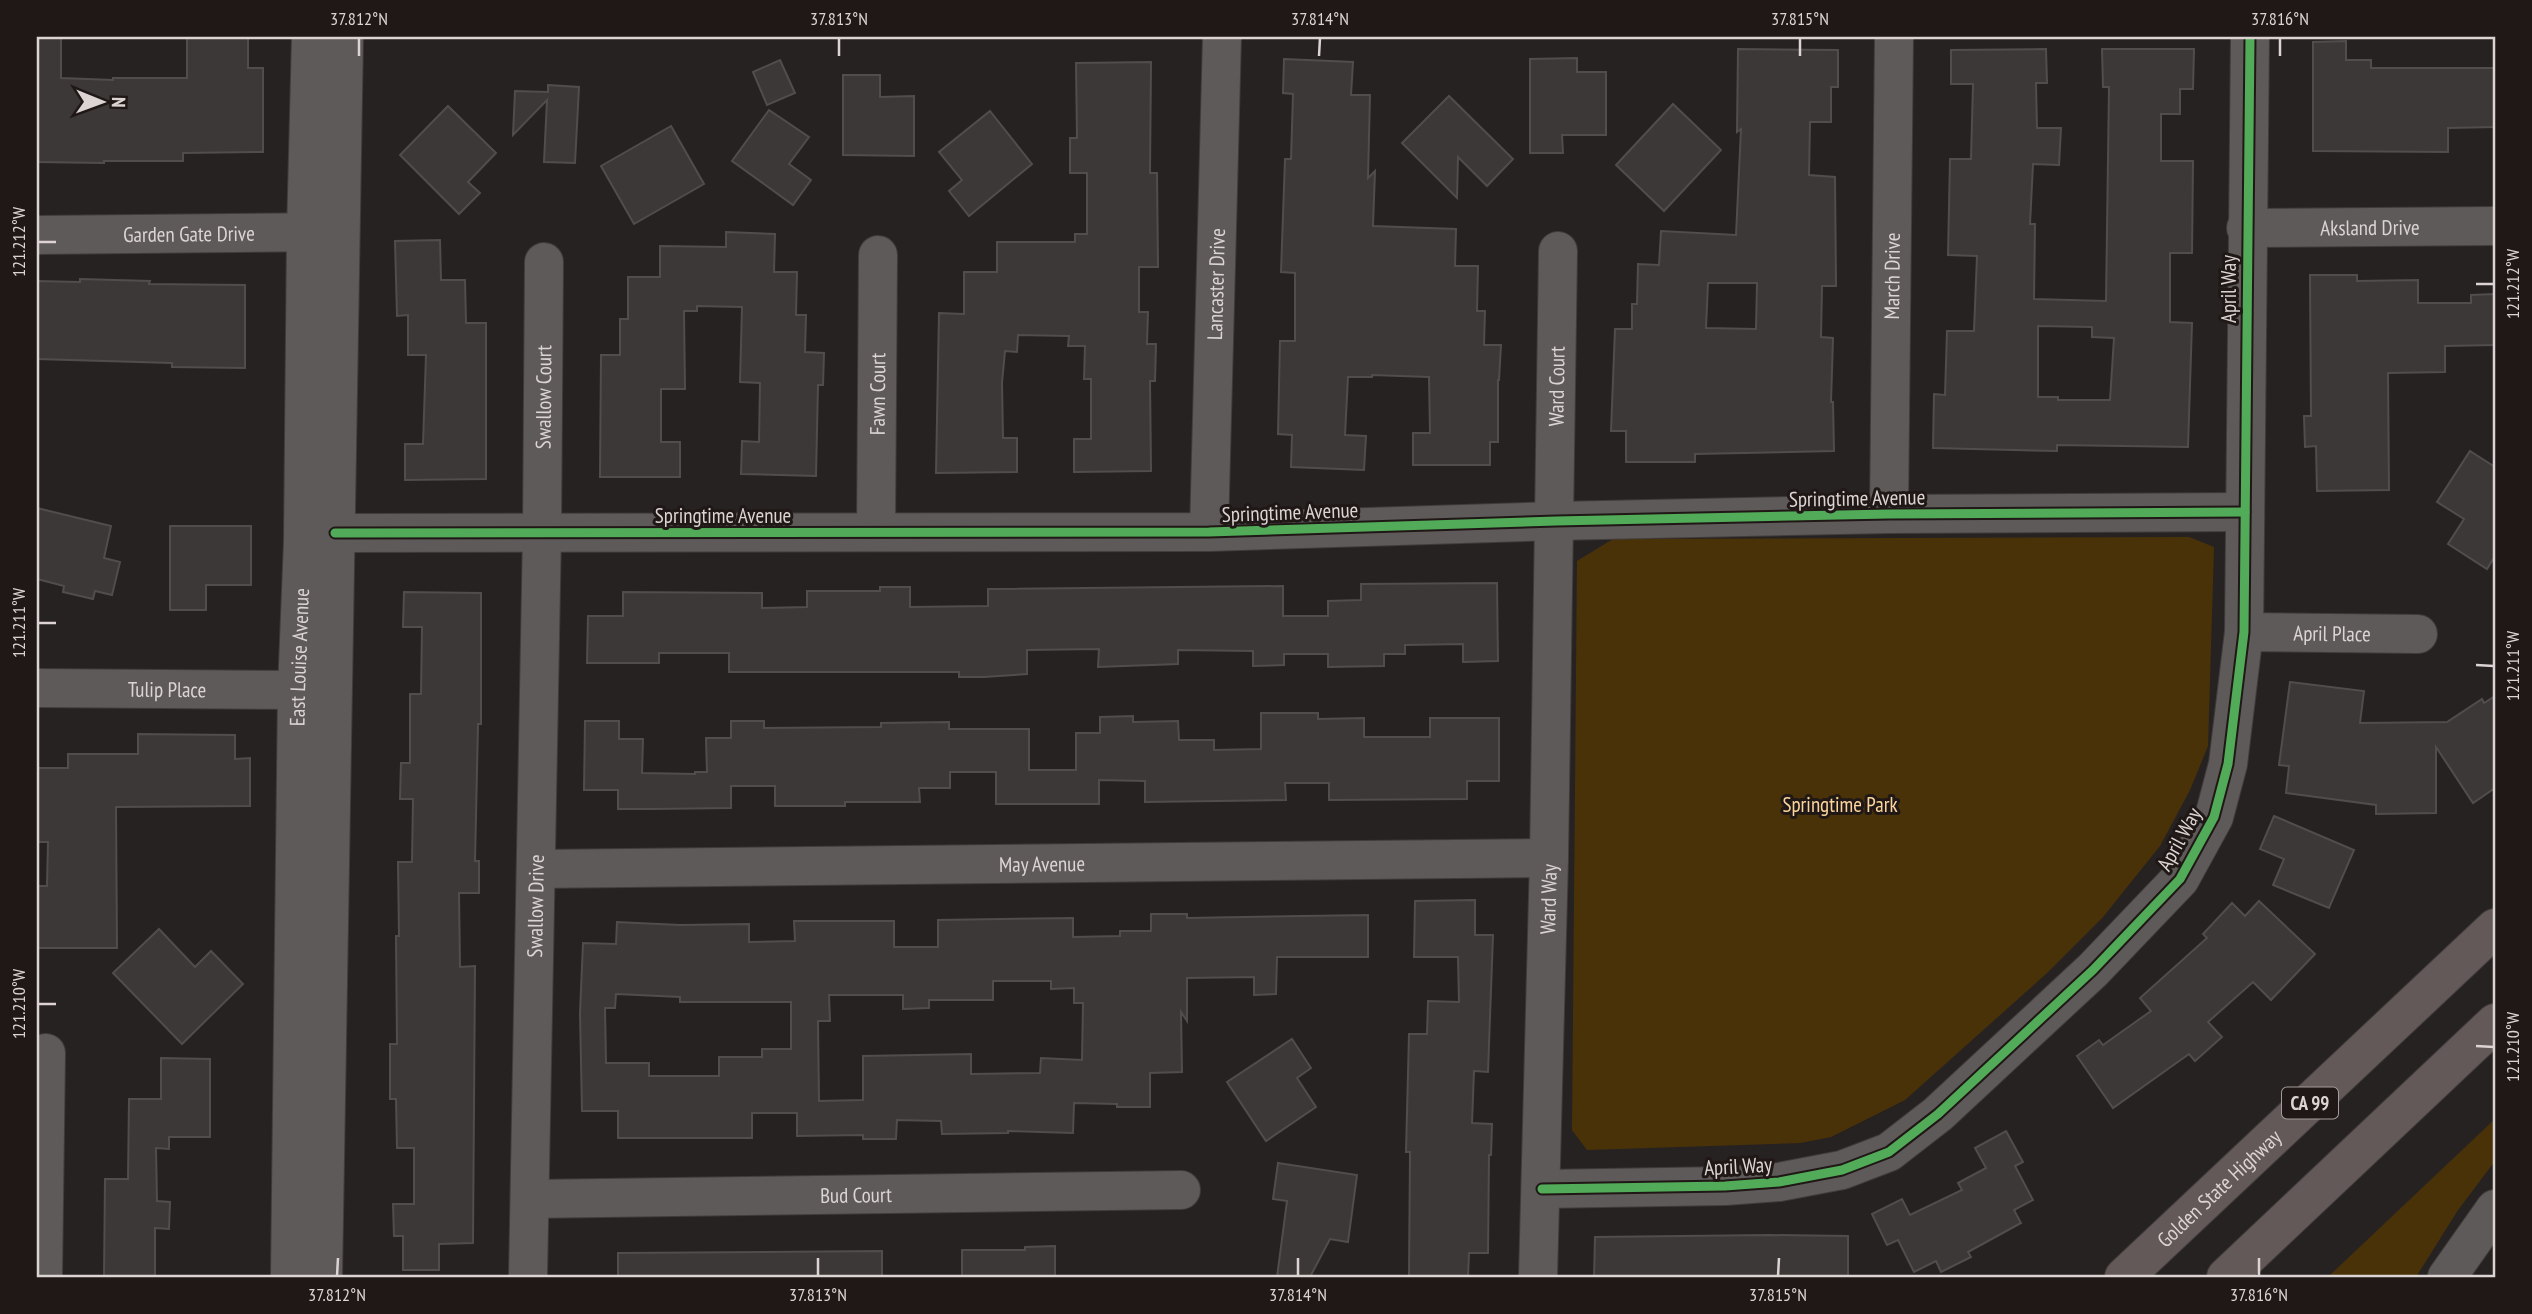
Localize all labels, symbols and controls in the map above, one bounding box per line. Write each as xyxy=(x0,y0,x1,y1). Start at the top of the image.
text: 37.812°N xyxy=(330,7,388,30)
text: 37.813°N xyxy=(810,7,868,30)
text: 37.814°N xyxy=(1291,7,1349,30)
text: 37.815°N xyxy=(1771,7,1829,30)
text: 37.816°N xyxy=(2251,7,2309,30)
north arrow xyxy=(66,66,136,136)
text: N xyxy=(107,97,131,108)
text: 121.212°W xyxy=(7,207,30,277)
street label: Aksland Drive xyxy=(2320,213,2420,241)
street label: Garden Gate Drive xyxy=(123,219,255,248)
street label: Lancaster Drive xyxy=(1201,228,1230,340)
street label: March Drive xyxy=(1878,232,1905,320)
text: 121.212°W xyxy=(2501,249,2524,319)
street label: April Way xyxy=(2215,255,2242,323)
street label: Swallow Court xyxy=(529,345,557,449)
street label: Ward Court xyxy=(1542,346,1570,427)
street label: Fawn Court xyxy=(863,352,891,435)
street label: Springtime Avenue xyxy=(1789,483,1925,513)
street label: Springtime Avenue xyxy=(1221,496,1359,528)
street label: Springtime Avenue xyxy=(655,502,791,529)
street label: East Louise Avenue xyxy=(283,587,315,726)
text: 121.211°W xyxy=(7,588,30,658)
street label: April Place xyxy=(2293,619,2371,647)
text: 121.211°W xyxy=(2501,631,2524,701)
street label: Tulip Place xyxy=(128,675,206,703)
park label: Springtime Park xyxy=(1782,791,1898,818)
street label: April Way xyxy=(2151,803,2207,875)
street label: May Avenue xyxy=(999,850,1085,877)
street label: Swallow Drive xyxy=(521,854,549,958)
street label: Ward Way xyxy=(1533,863,1562,935)
text: 121.210°W xyxy=(7,969,30,1039)
text: 121.210°W xyxy=(2501,1012,2524,1082)
road number: CA 99 xyxy=(2282,1088,2338,1119)
street label: Golden State Highway xyxy=(2151,1123,2286,1253)
street label: April Way xyxy=(1703,1151,1773,1181)
street label: Bud Court xyxy=(820,1180,892,1208)
text: 37.812°N xyxy=(308,1283,366,1306)
text: 37.813°N xyxy=(789,1283,847,1306)
text: 37.814°N xyxy=(1269,1283,1327,1306)
text: 37.815°N xyxy=(1749,1283,1807,1306)
text: 37.816°N xyxy=(2230,1283,2288,1306)

